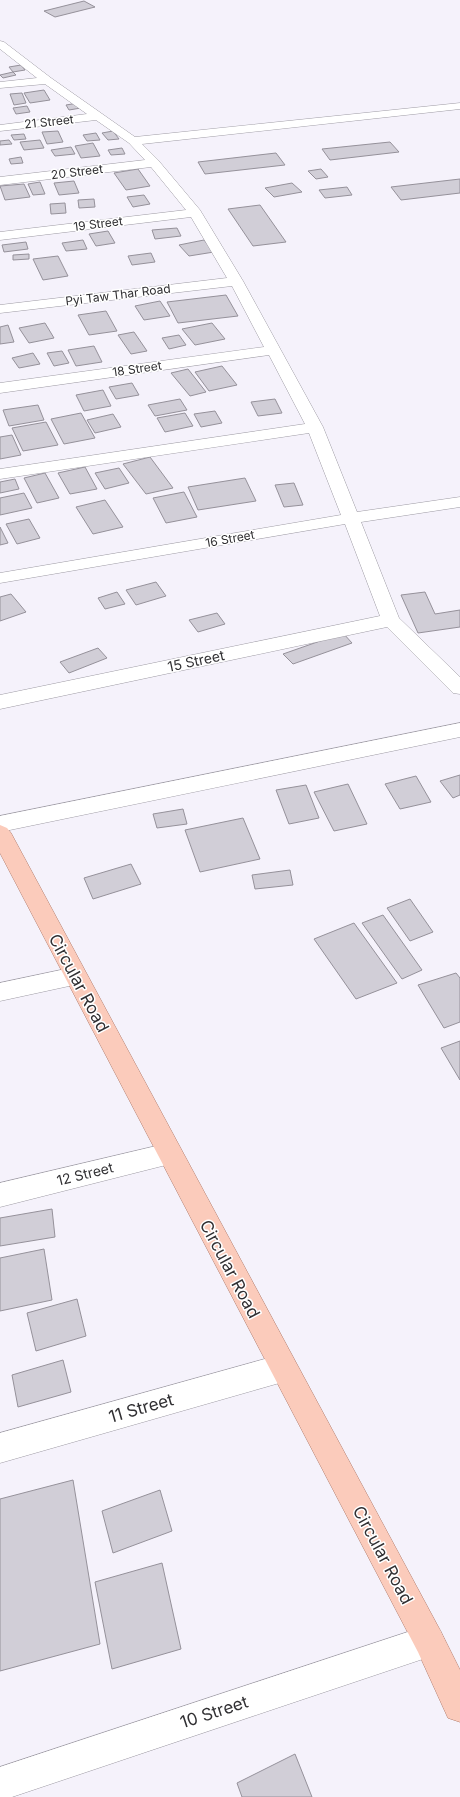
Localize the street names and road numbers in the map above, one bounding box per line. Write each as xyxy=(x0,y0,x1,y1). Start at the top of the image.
street label: 21 Street xyxy=(24,111,74,132)
street label: 20 Street xyxy=(50,161,104,182)
street label: 19 Street xyxy=(72,213,124,234)
street label: Pyi Taw Thar Road xyxy=(64,281,171,308)
street label: 18 Street xyxy=(111,358,163,379)
street label: 16 Street xyxy=(204,527,256,550)
street label: 15 Street xyxy=(166,646,226,675)
street label: Circular Road xyxy=(45,931,113,1035)
street label: 12 Street xyxy=(55,1158,115,1189)
street label: Circular Road xyxy=(196,1217,264,1321)
street label: 11 Street xyxy=(106,1389,176,1427)
street label: Circular Road xyxy=(349,1503,417,1607)
street label: 10 Street xyxy=(177,1691,251,1732)

